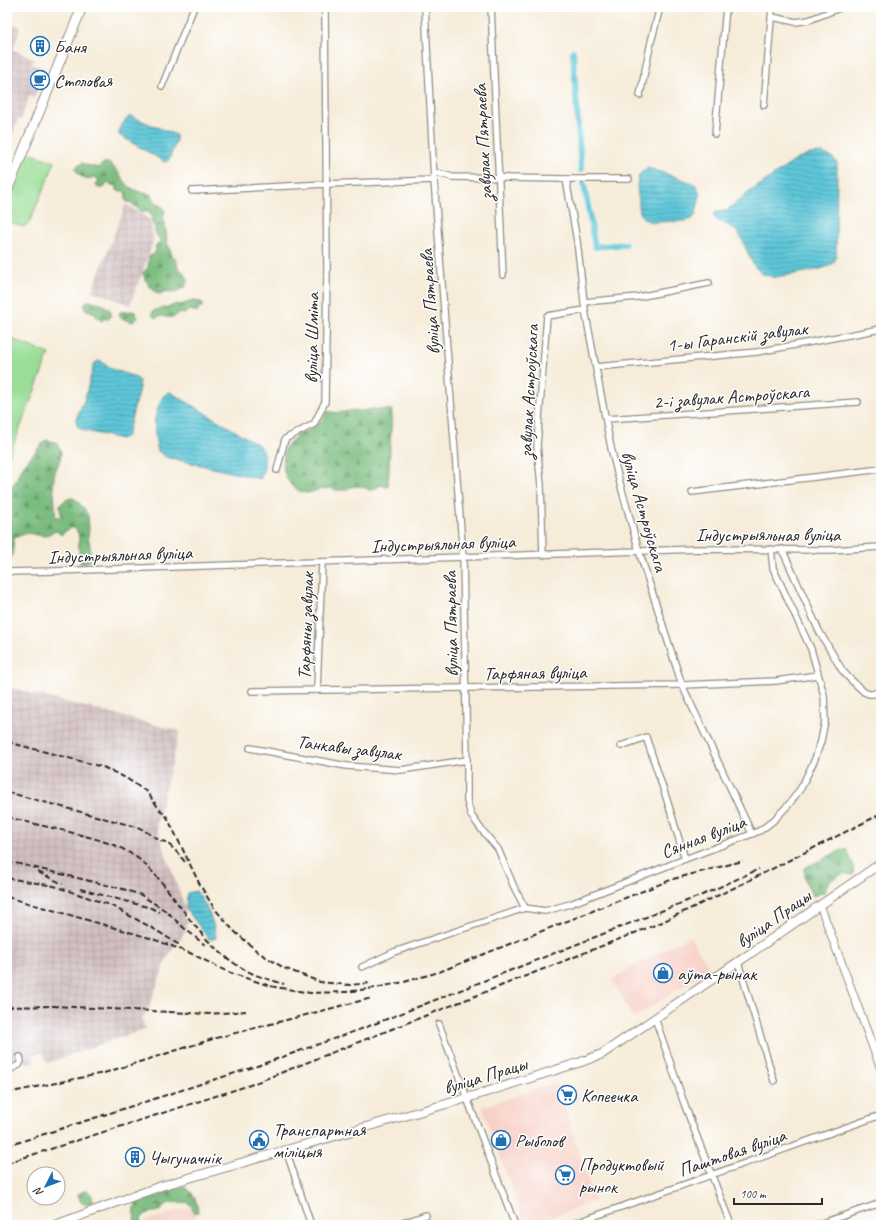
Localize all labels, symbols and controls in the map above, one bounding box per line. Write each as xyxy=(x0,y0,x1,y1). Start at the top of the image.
building icon: Баня xyxy=(29,35,51,57)
place label: Баня xyxy=(54,35,88,59)
cafe icon: Столовая xyxy=(29,69,51,91)
place label: Столовая xyxy=(54,69,113,93)
street label: завулак Пятраева xyxy=(468,82,498,203)
street label: вуліца Пятраева xyxy=(414,247,446,355)
street label: вуліца Шміта xyxy=(299,291,325,383)
street label: 1-ы Гаранскій завулак xyxy=(666,316,811,358)
street label: завулак Астроўскага xyxy=(513,323,545,461)
street label: 2-і завулак Астроўскага xyxy=(652,379,811,414)
street label: вуліца Астроўскага xyxy=(615,448,673,576)
street label: Індустрыяльная вуліца xyxy=(696,523,842,547)
street label: Індустрыяльная вуліца xyxy=(370,529,517,559)
street label: Індустрыяльная вуліца xyxy=(47,540,194,570)
street label: Тарфяны завулак xyxy=(292,570,320,680)
street label: вуліца Пятраева xyxy=(438,570,464,677)
street label: Тарфяная вуліца xyxy=(483,660,588,686)
street label: Танкавы завулак xyxy=(296,730,404,767)
street label: Сянная вуліца xyxy=(658,809,751,864)
street label: вуліца Працы xyxy=(731,883,817,953)
shop icon: аўта-рынак xyxy=(652,962,674,984)
place label: аўта-рынак xyxy=(677,962,758,986)
street label: вуліца Працы xyxy=(441,1051,532,1100)
supermarket icon: Копеечка xyxy=(556,1084,578,1106)
place label: Копеечка xyxy=(581,1084,639,1108)
place label: Транспартная міліцыя xyxy=(273,1118,367,1164)
street label: Паштовая вуліца xyxy=(675,1123,791,1183)
public building icon: Транспартная міліцыя xyxy=(248,1129,270,1151)
shop icon: Рыболов xyxy=(490,1129,512,1151)
place label: Рыболов xyxy=(515,1129,567,1153)
building icon: Чыгуначнік xyxy=(124,1146,146,1168)
place label: Чыгуначнік xyxy=(149,1146,223,1170)
place label: Продуктовый рынок xyxy=(579,1153,665,1199)
supermarket icon: Продуктовый рынок xyxy=(554,1164,576,1186)
north arrow xyxy=(26,1166,66,1206)
scale bar xyxy=(734,1180,822,1206)
text: N xyxy=(30,1184,46,1200)
text: 100 m xyxy=(740,1186,767,1202)

